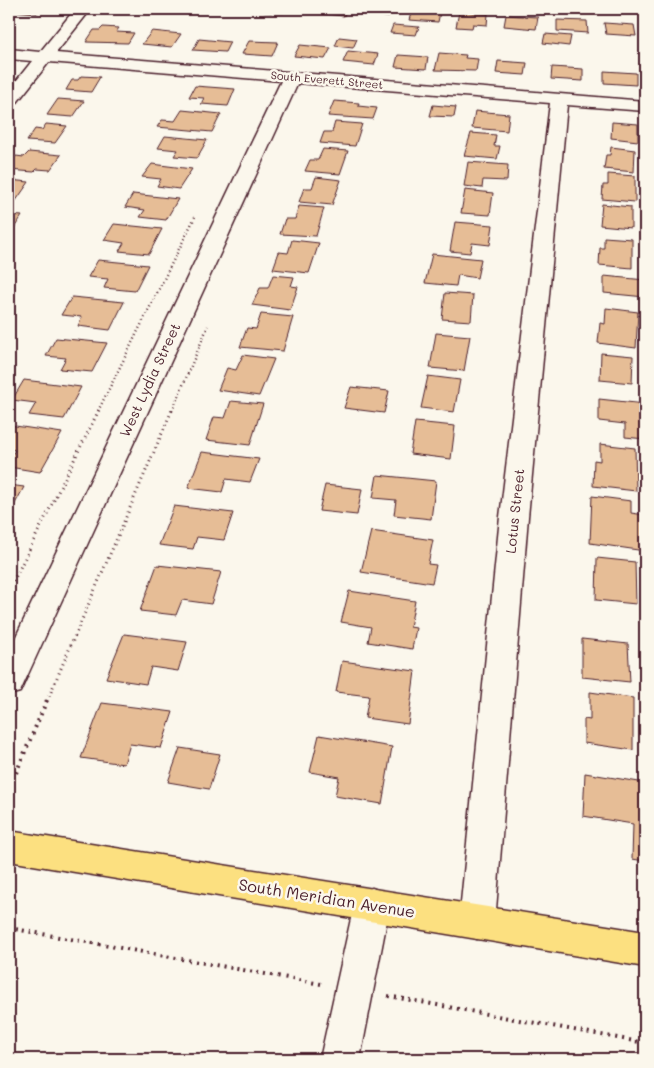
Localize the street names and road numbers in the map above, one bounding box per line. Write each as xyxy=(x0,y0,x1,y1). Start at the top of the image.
street label: South Everett Street xyxy=(270,67,384,92)
street label: West Lydia Street xyxy=(115,320,184,440)
street label: Lotus Street xyxy=(501,468,528,554)
street label: South Meridian Avenue xyxy=(237,873,417,922)

